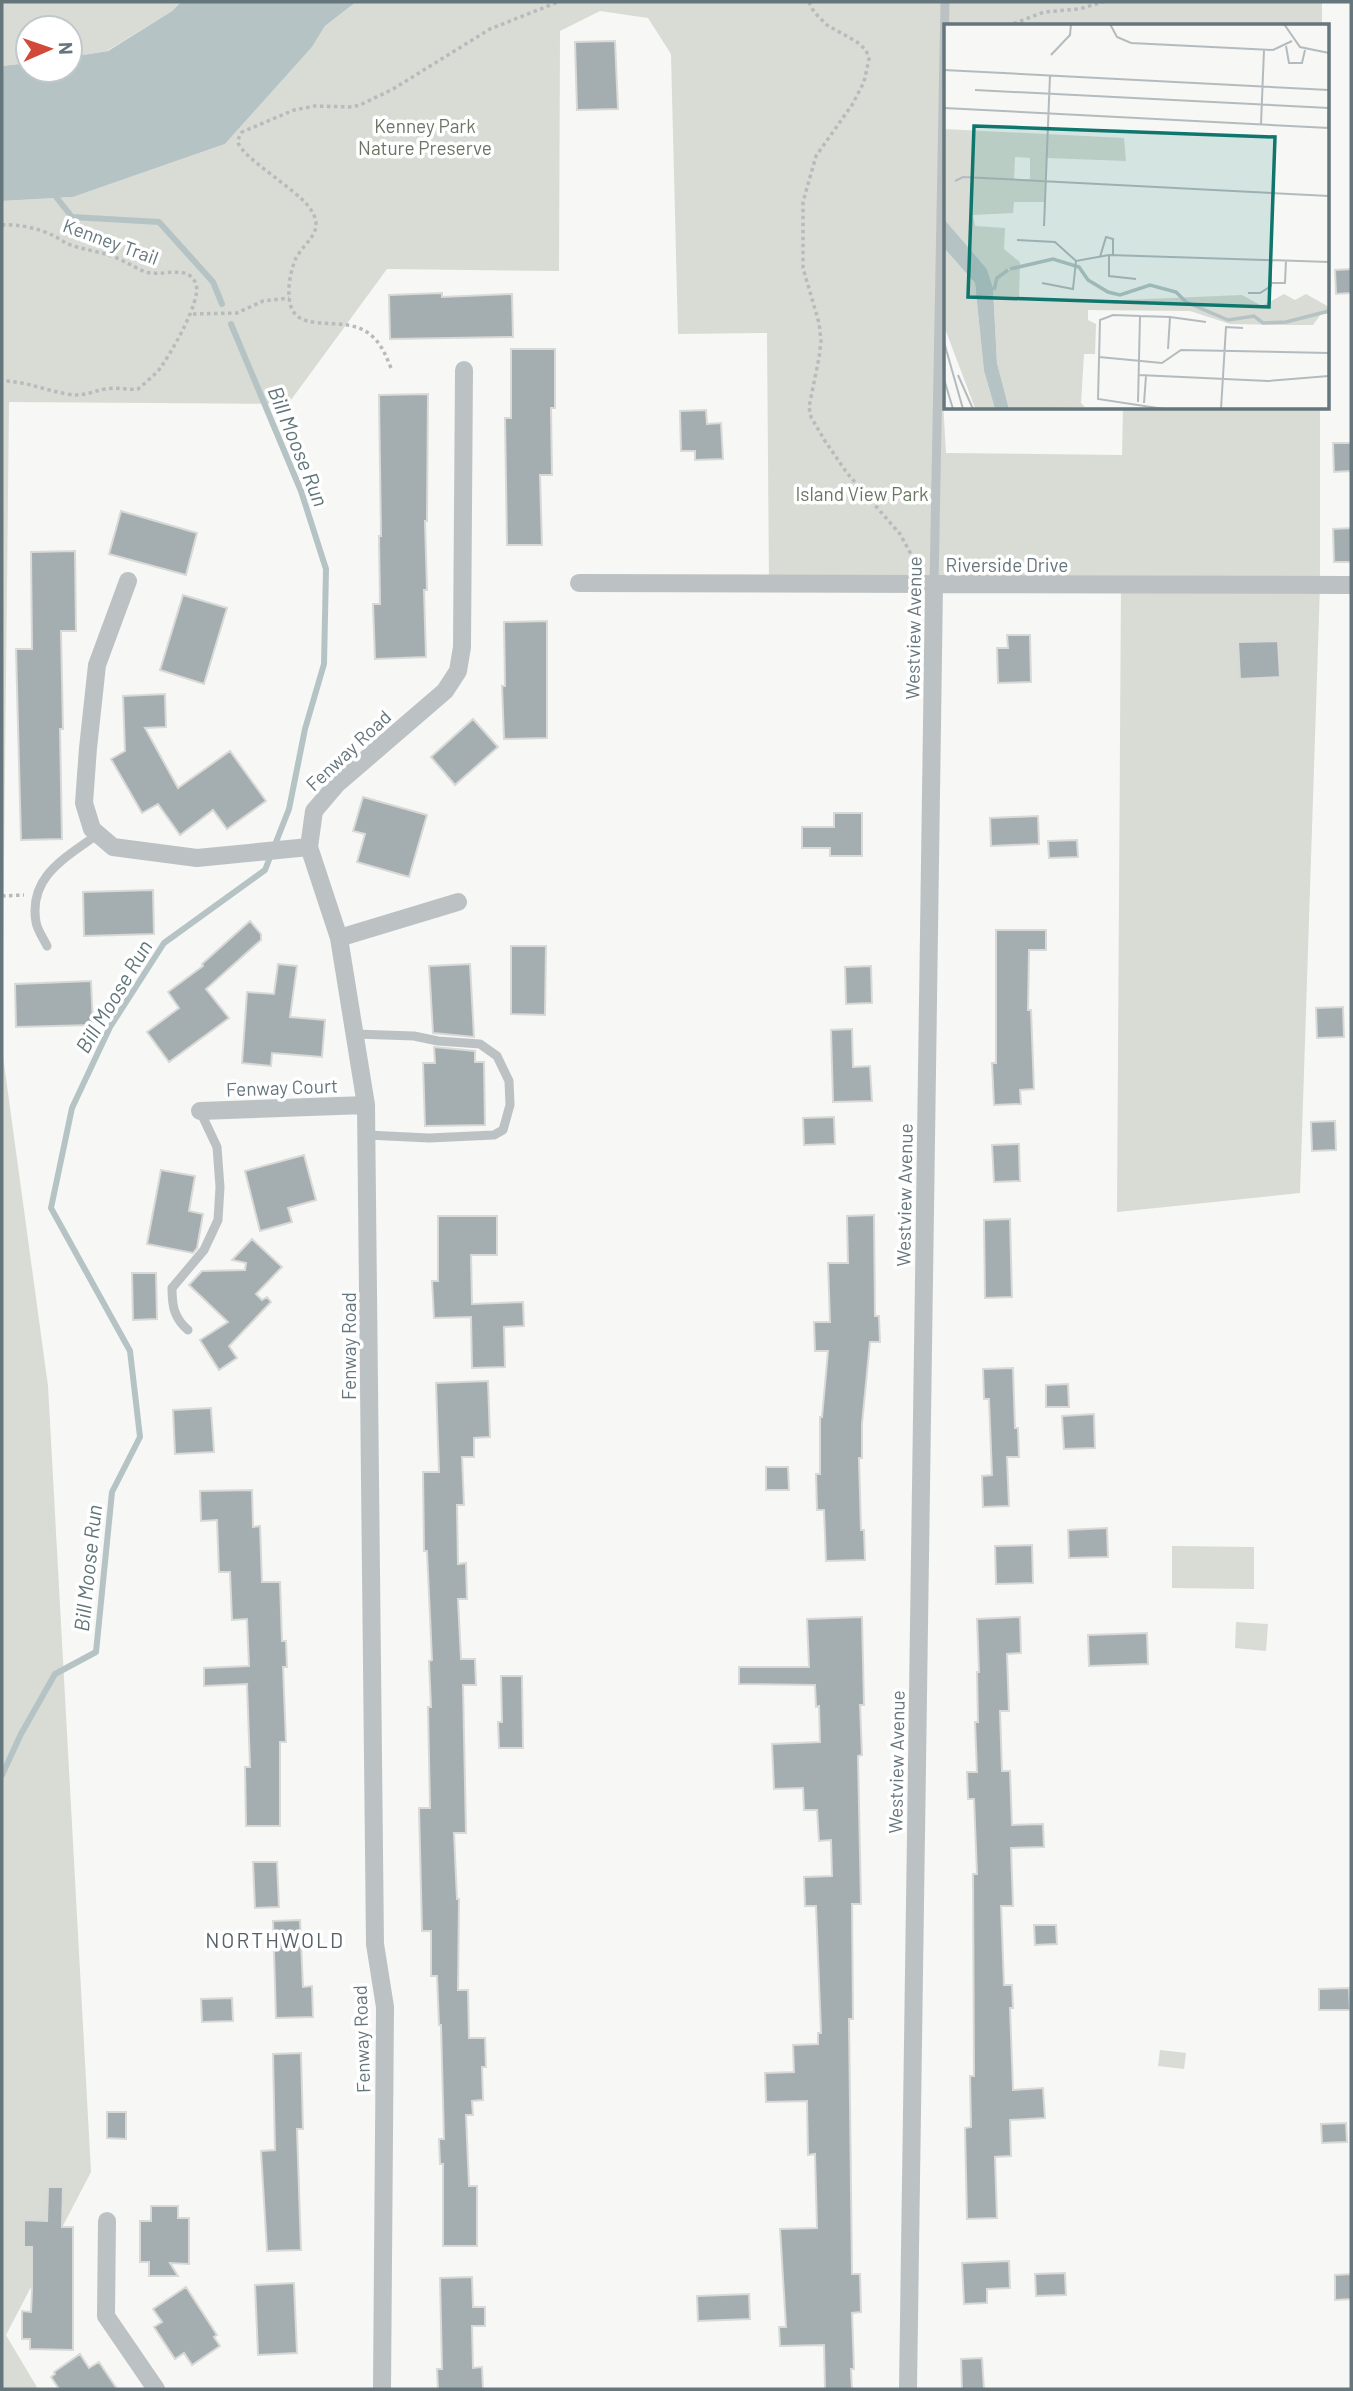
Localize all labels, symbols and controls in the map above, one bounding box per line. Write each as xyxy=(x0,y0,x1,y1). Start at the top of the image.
north arrow xyxy=(14,14,84,84)
inset map xyxy=(944,24,1328,410)
text: N xyxy=(55,42,78,55)
park label: Kenney Park Nature Preserve xyxy=(358,114,492,159)
street label: Kenney Trail xyxy=(60,213,162,269)
water label: Bill Moose Run xyxy=(264,382,334,510)
park label: Island View Park xyxy=(795,482,929,505)
street label: Riverside Drive xyxy=(946,553,1068,576)
street label: Westview Avenue xyxy=(900,556,926,700)
street label: Fenway Road xyxy=(301,705,395,795)
water label: Bill Moose Run xyxy=(69,935,157,1057)
street label: Fenway Court xyxy=(226,1074,338,1100)
street label: Westview Avenue xyxy=(891,1123,917,1267)
street label: Fenway Road xyxy=(337,1292,360,1400)
water label: Bill Moose Run xyxy=(68,1503,106,1633)
street label: Westview Avenue xyxy=(883,1690,909,1834)
district label: NORTHWOLD xyxy=(205,1927,345,1952)
street label: Fenway Road xyxy=(348,1985,374,2093)

